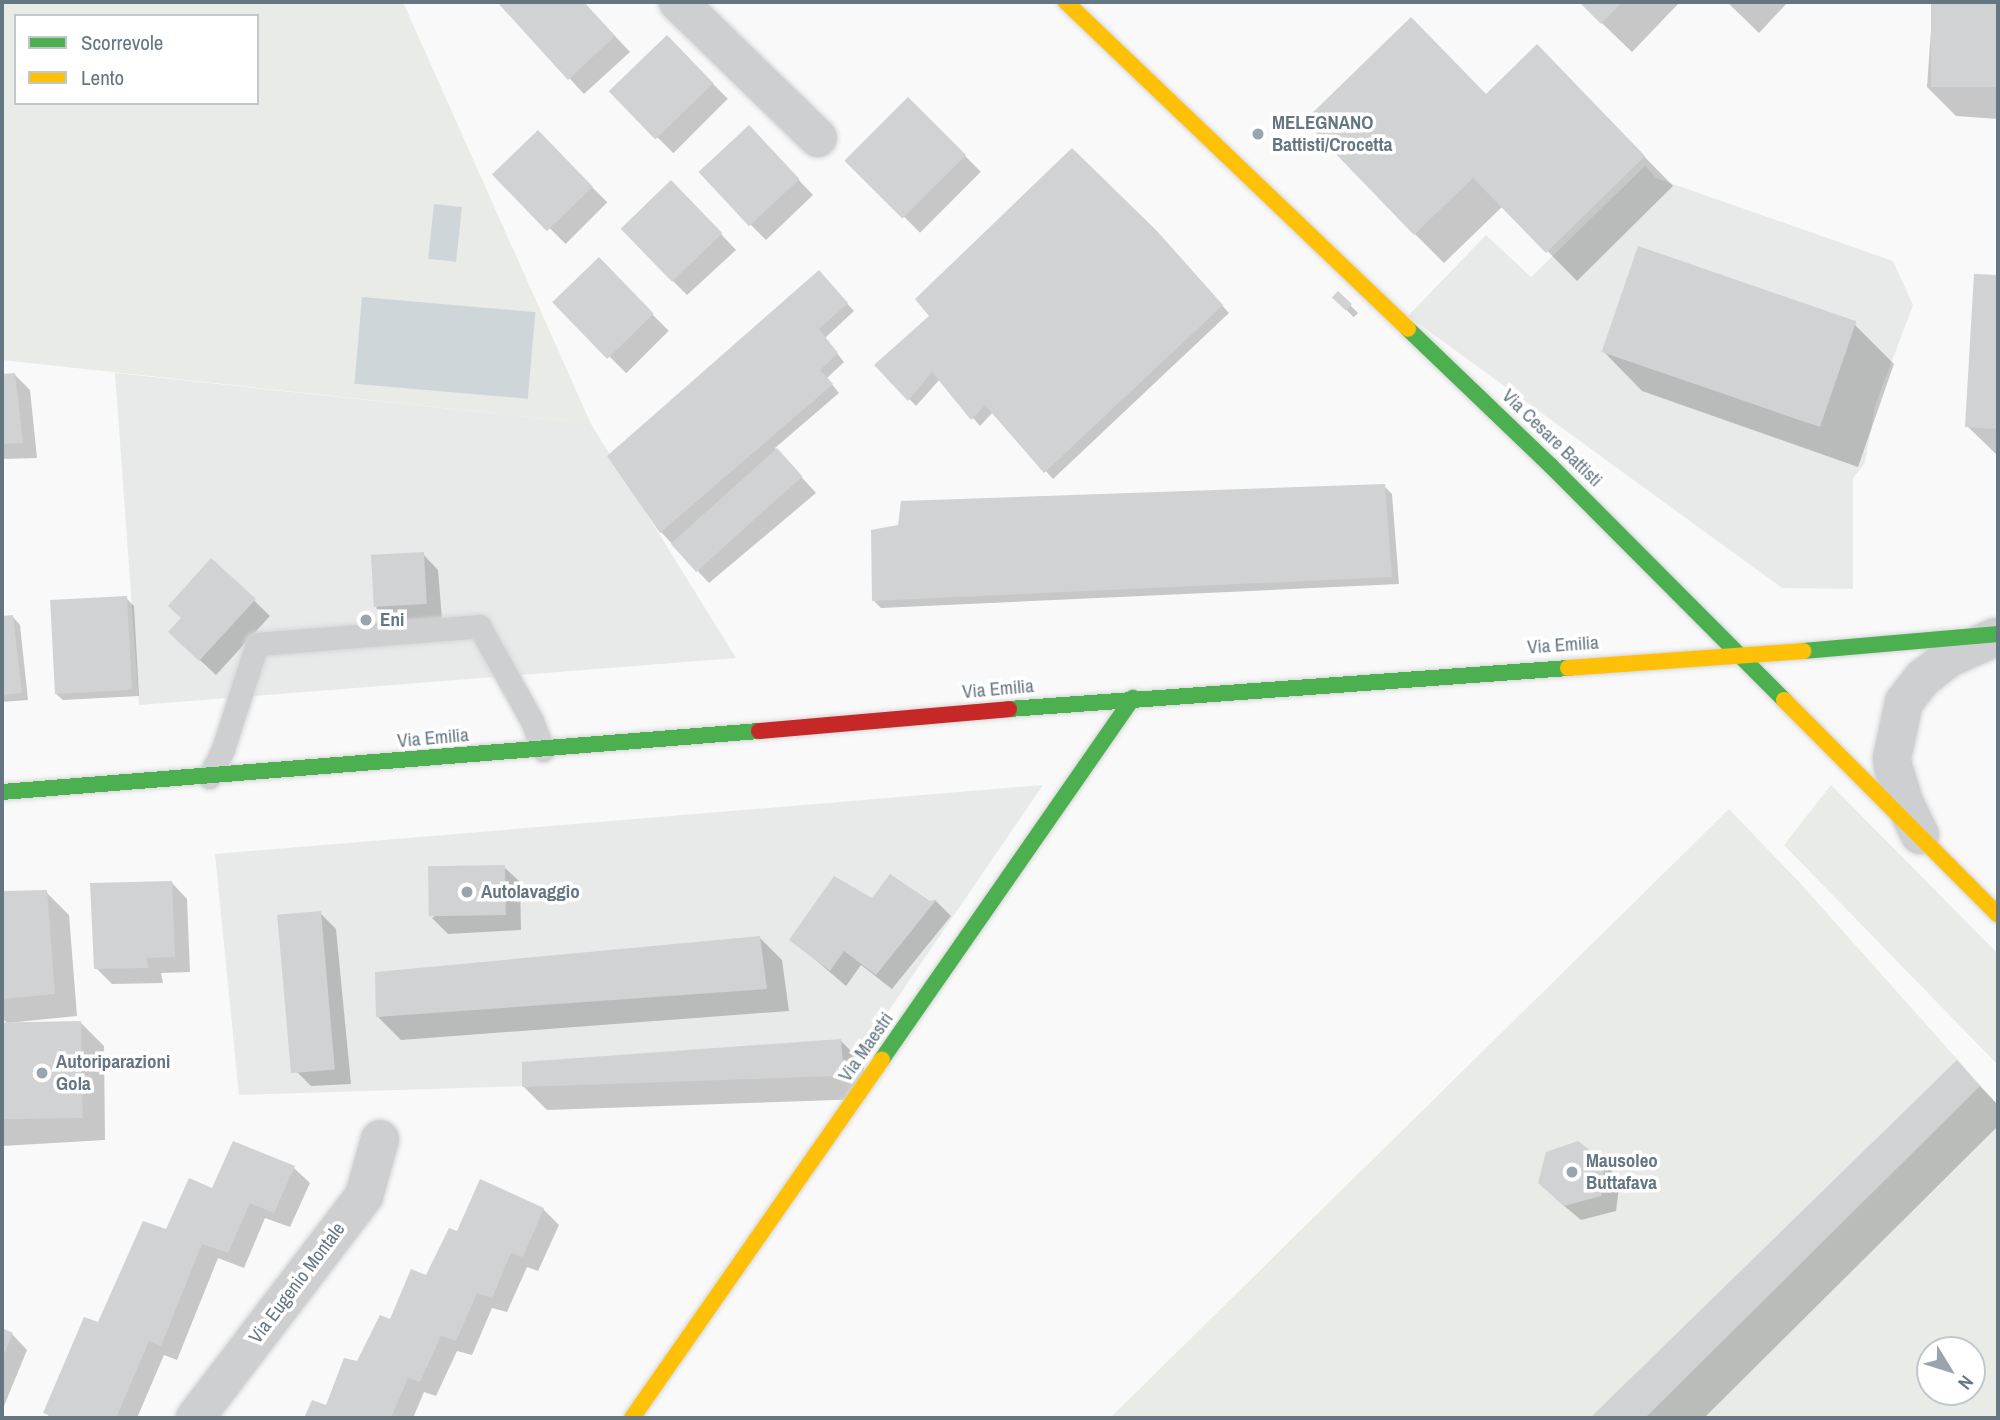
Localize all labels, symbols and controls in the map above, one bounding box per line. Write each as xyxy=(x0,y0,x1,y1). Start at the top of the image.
legend xyxy=(14,14,259,105)
text: Scorrevole xyxy=(81,28,163,57)
text: Lento xyxy=(81,63,124,92)
place label: MELEGNANO Battisti/Crocetta xyxy=(1272,112,1392,156)
marker: MELEGNANO Battisti/Crocetta xyxy=(1250,126,1266,142)
street label: Via Cesare Battisti xyxy=(1497,384,1607,492)
place label: Eni xyxy=(380,609,404,631)
marker: Eni xyxy=(358,612,374,628)
street label: Via Emilia xyxy=(1526,631,1600,659)
street label: Via Emilia xyxy=(961,675,1035,703)
street label: Via Emilia xyxy=(396,724,470,752)
place label: Autolavaggio xyxy=(481,881,580,903)
marker: Autolavaggio xyxy=(459,884,475,900)
street label: Via Maestri xyxy=(834,1008,898,1086)
place label: Autoriparazioni Gola xyxy=(56,1051,170,1095)
marker: Autoriparazioni Gola xyxy=(34,1065,50,1081)
place label: Mausoleo Buttafava xyxy=(1586,1150,1658,1194)
marker: Mausoleo Buttafava xyxy=(1564,1164,1580,1180)
street label: Via Eugenio Montale xyxy=(244,1218,350,1348)
north arrow xyxy=(1916,1336,1986,1406)
text: N xyxy=(1952,1370,1980,1395)

